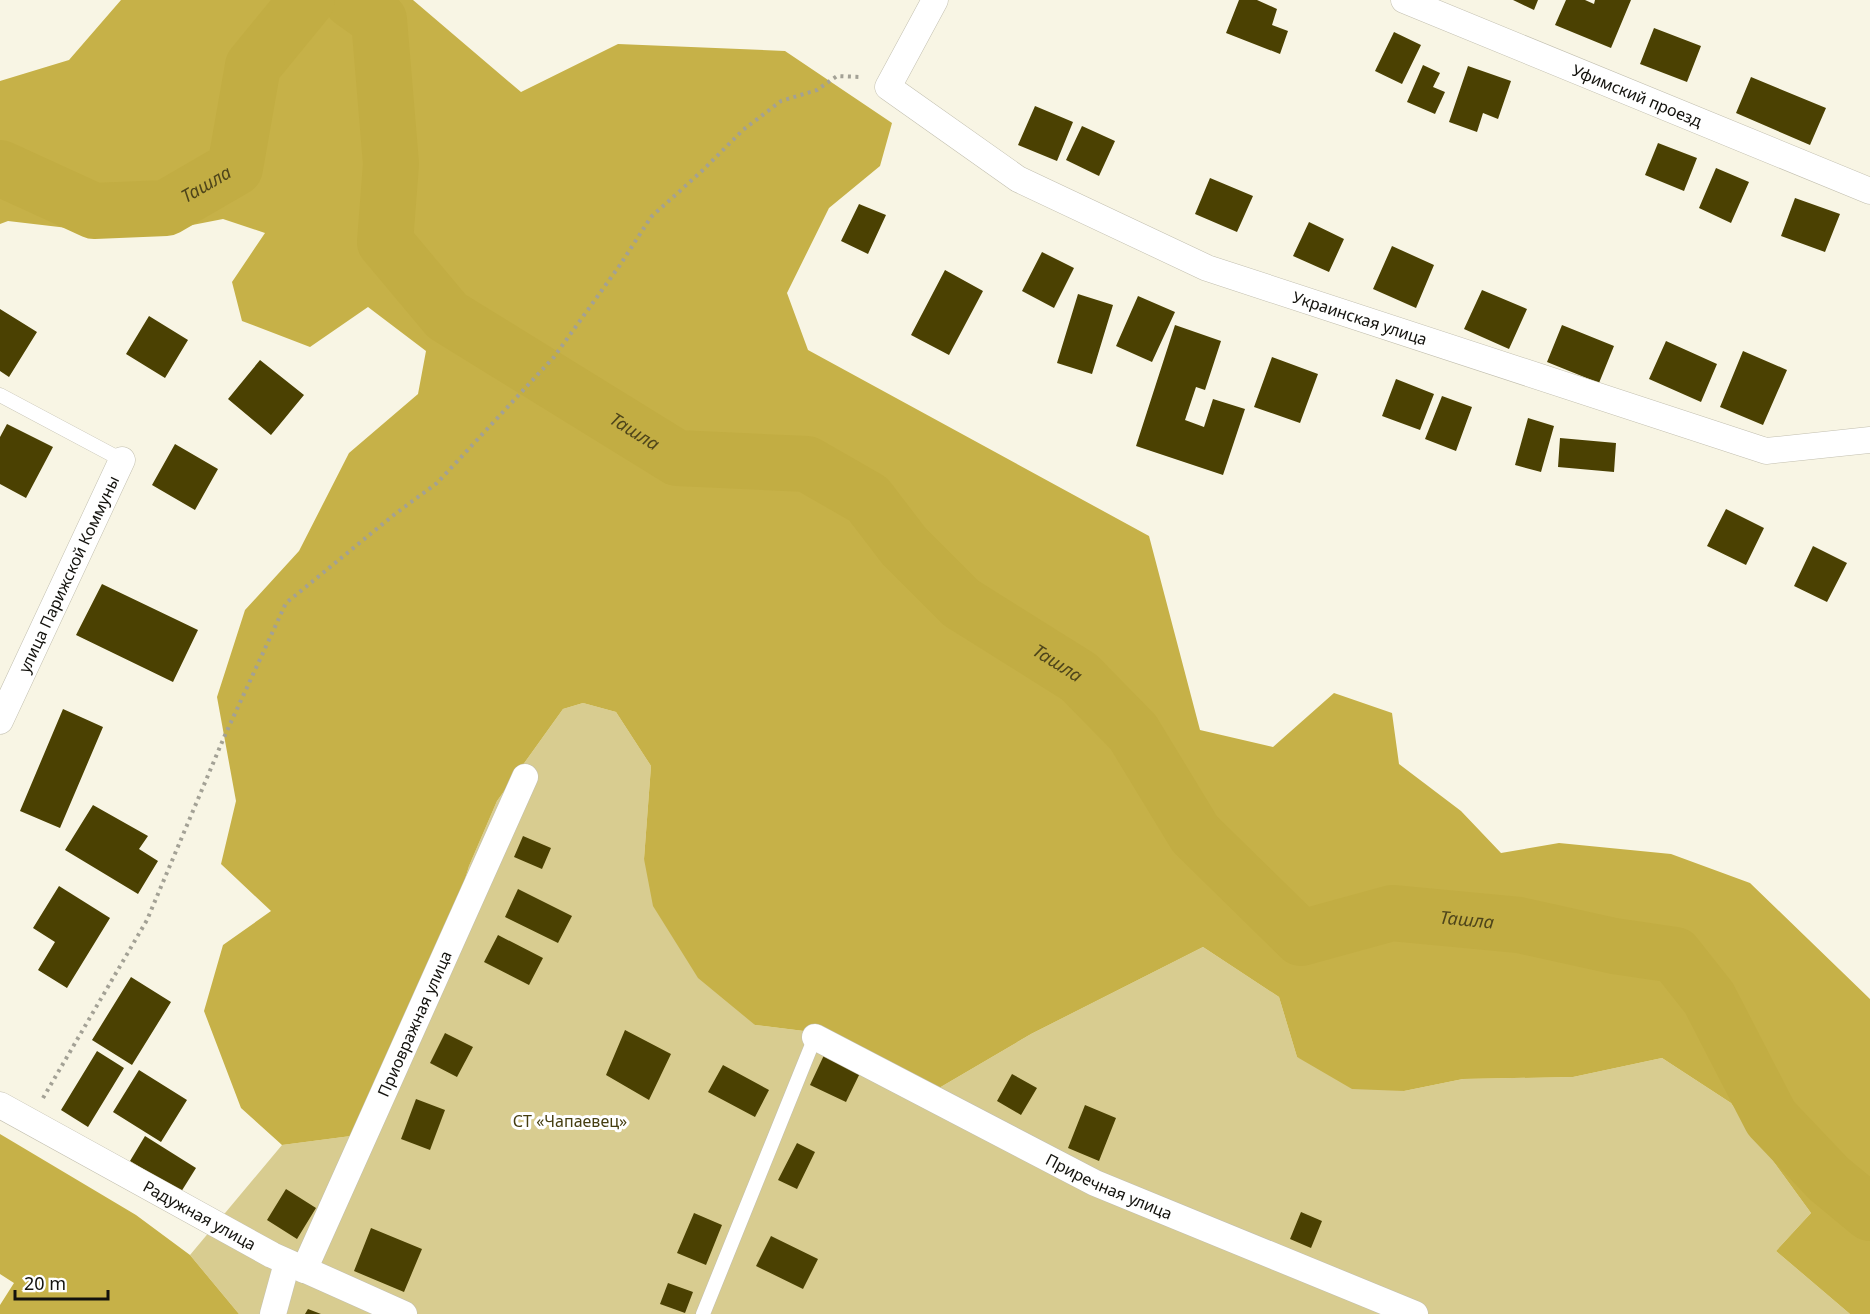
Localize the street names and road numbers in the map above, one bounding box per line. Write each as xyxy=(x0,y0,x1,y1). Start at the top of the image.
street label: Уфимский проезд xyxy=(1569,59,1706,132)
street label: Украинская улица xyxy=(1290,286,1430,350)
street label: улица Парижской Коммуны xyxy=(13,472,124,676)
street label: Приовражная улица xyxy=(372,947,457,1100)
street label: Приречная улица xyxy=(1042,1148,1176,1224)
street label: Радужная улица xyxy=(139,1175,260,1255)

